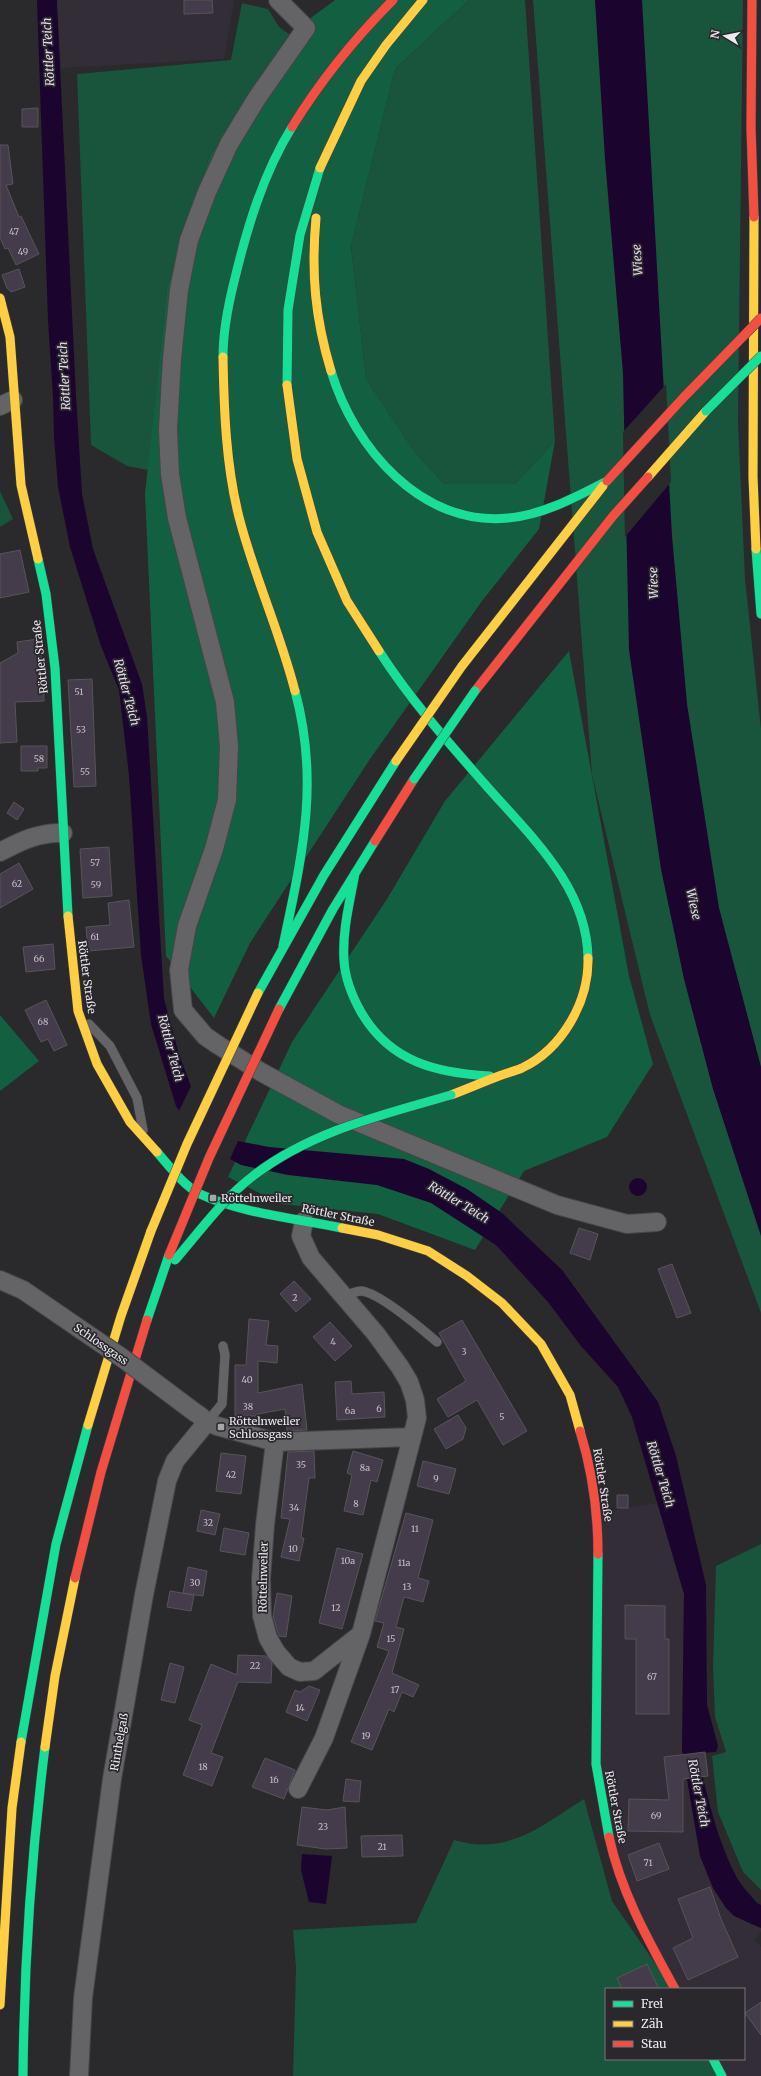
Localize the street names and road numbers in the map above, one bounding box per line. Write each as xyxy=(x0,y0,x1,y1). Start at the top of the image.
street label: Röttler Straße xyxy=(29,619,51,694)
street label: Röttler Straße xyxy=(75,939,99,1015)
street label: Röttler Straße xyxy=(300,1201,376,1229)
street label: Schlossgass xyxy=(71,1320,131,1368)
street label: Röttler Straße xyxy=(590,1447,616,1523)
street label: Röttelnweiler xyxy=(255,1541,271,1613)
street label: Rinthelgaß xyxy=(107,1712,131,1772)
street label: Röttler Straße xyxy=(602,1769,630,1845)

